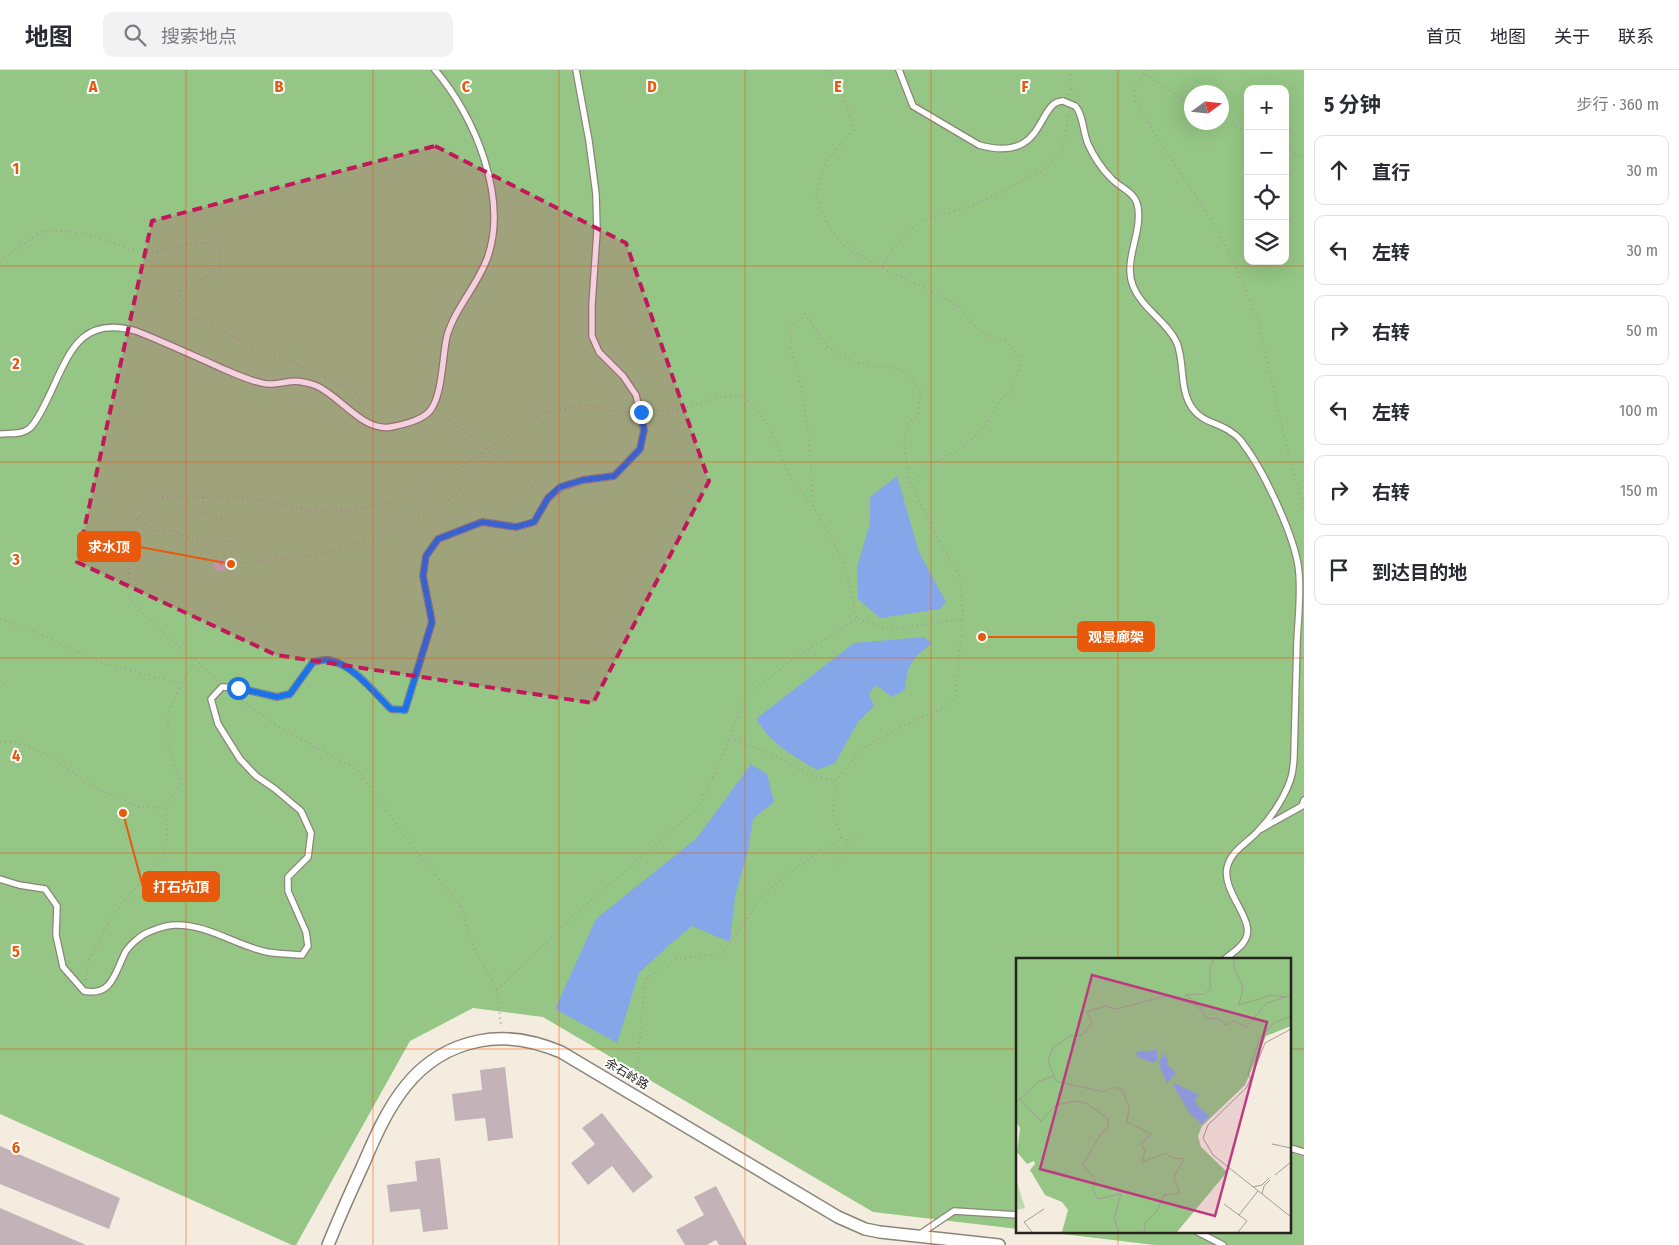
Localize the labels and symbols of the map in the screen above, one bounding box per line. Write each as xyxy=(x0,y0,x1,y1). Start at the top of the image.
text: A xyxy=(88,77,98,96)
text: B xyxy=(275,77,284,96)
text: C xyxy=(462,77,471,96)
text: D xyxy=(647,77,657,96)
text: E xyxy=(834,77,842,96)
text: F xyxy=(1021,77,1029,96)
north arrow xyxy=(1184,85,1229,130)
text: 1 xyxy=(13,159,19,178)
text: 2 xyxy=(11,354,20,373)
route end xyxy=(630,401,653,424)
callout: 求水顶 xyxy=(78,532,140,561)
text: 求水顶 xyxy=(88,539,130,556)
text: 3 xyxy=(11,550,20,569)
callout: 观景廊架 xyxy=(1078,622,1154,651)
text: 观景廊架 xyxy=(1088,629,1144,646)
route start xyxy=(227,677,250,700)
text: 4 xyxy=(12,746,20,765)
callout: 打石坑頂 xyxy=(143,872,219,901)
text: 打石坑頂 xyxy=(153,879,209,896)
text: 5 xyxy=(12,942,20,961)
inset map xyxy=(1016,958,1292,1232)
street label: 余石岭路 xyxy=(603,1056,651,1092)
text: 6 xyxy=(12,1138,20,1157)

